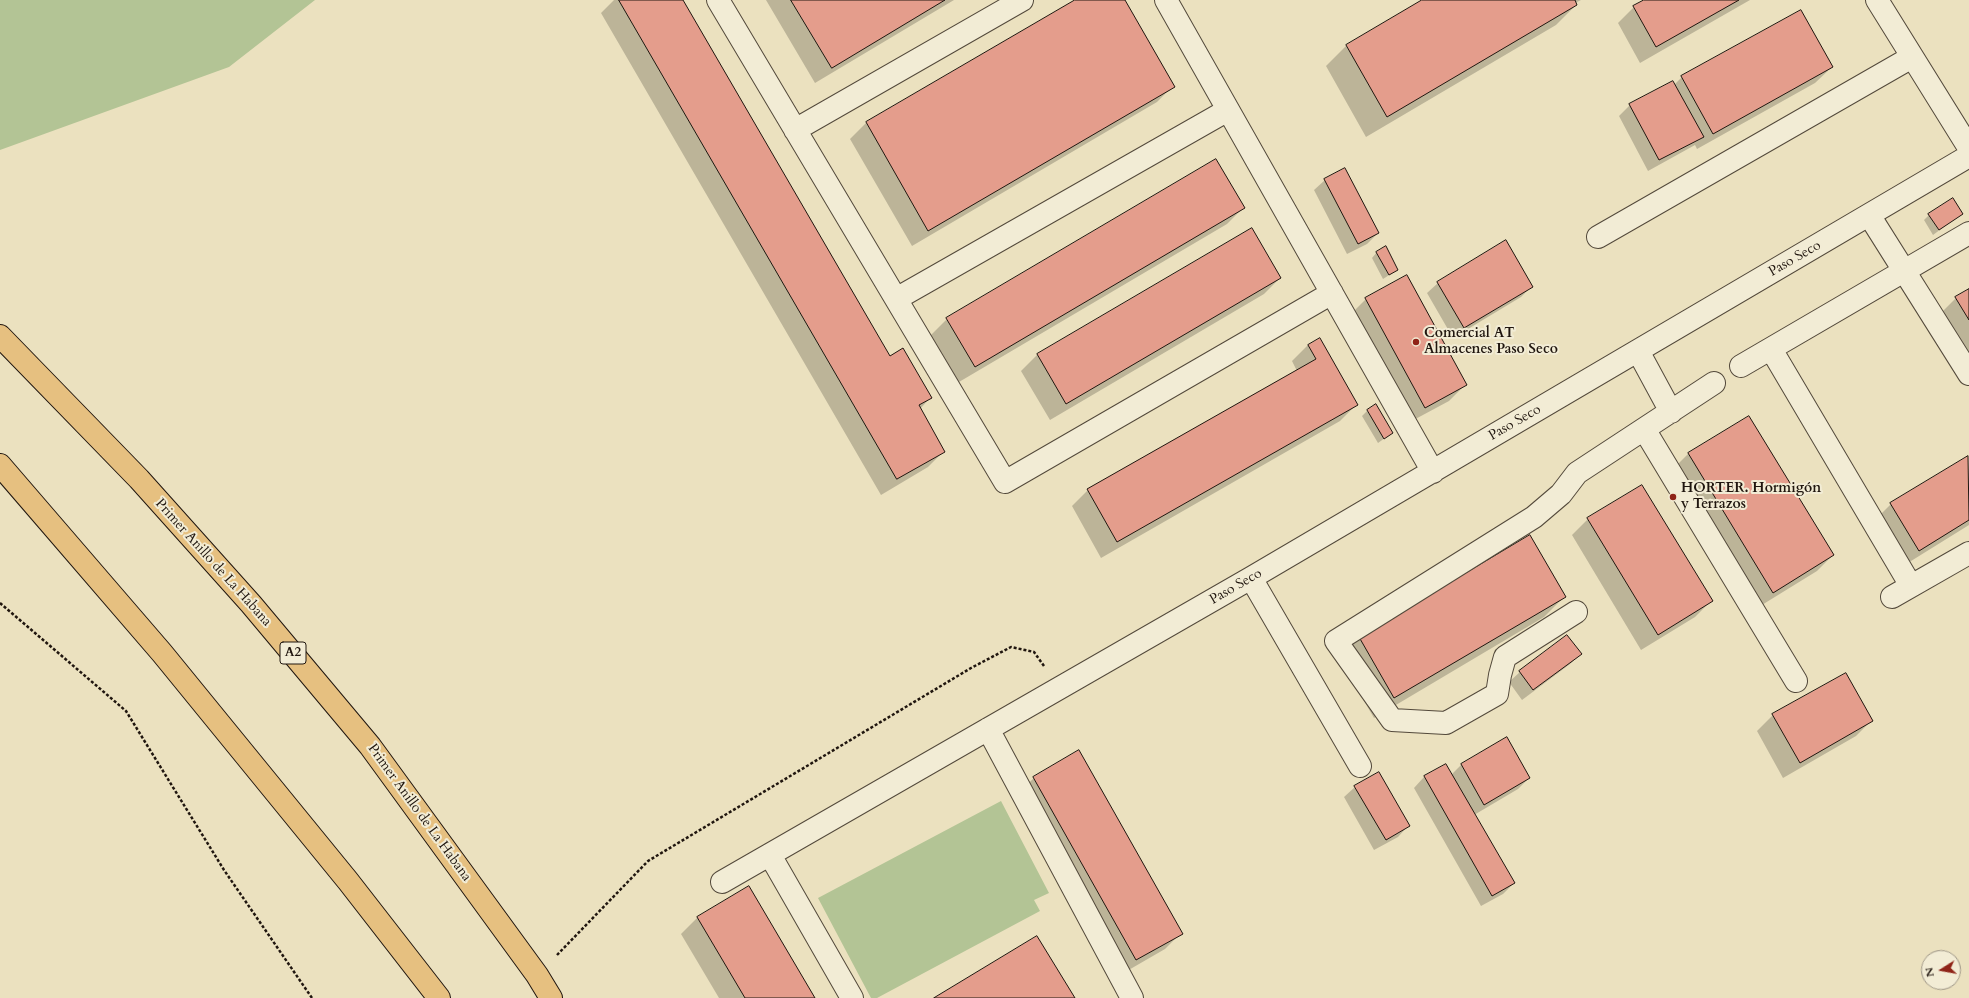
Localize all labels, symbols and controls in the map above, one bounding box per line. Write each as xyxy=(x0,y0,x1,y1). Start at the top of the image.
street label: Paso Seco xyxy=(1766,237,1824,281)
place label: Comercial AT Almacenes Paso Seco xyxy=(1424,326,1558,358)
marker: Comercial AT Almacenes Paso Seco xyxy=(1411,337,1421,347)
street label: Paso Seco xyxy=(1486,401,1544,445)
place label: HORTER. Hormigón y Terrazos xyxy=(1681,481,1821,514)
marker: HORTER. Hormigón y Terrazos xyxy=(1668,492,1678,502)
street label: Primer Anillo de La Habana xyxy=(151,496,275,630)
street label: Paso Seco xyxy=(1207,565,1265,609)
road number: A2 xyxy=(280,642,306,664)
street label: Primer Anillo de La Habana xyxy=(363,741,475,885)
north arrow xyxy=(1921,950,1961,990)
text: N xyxy=(1921,966,1938,978)

